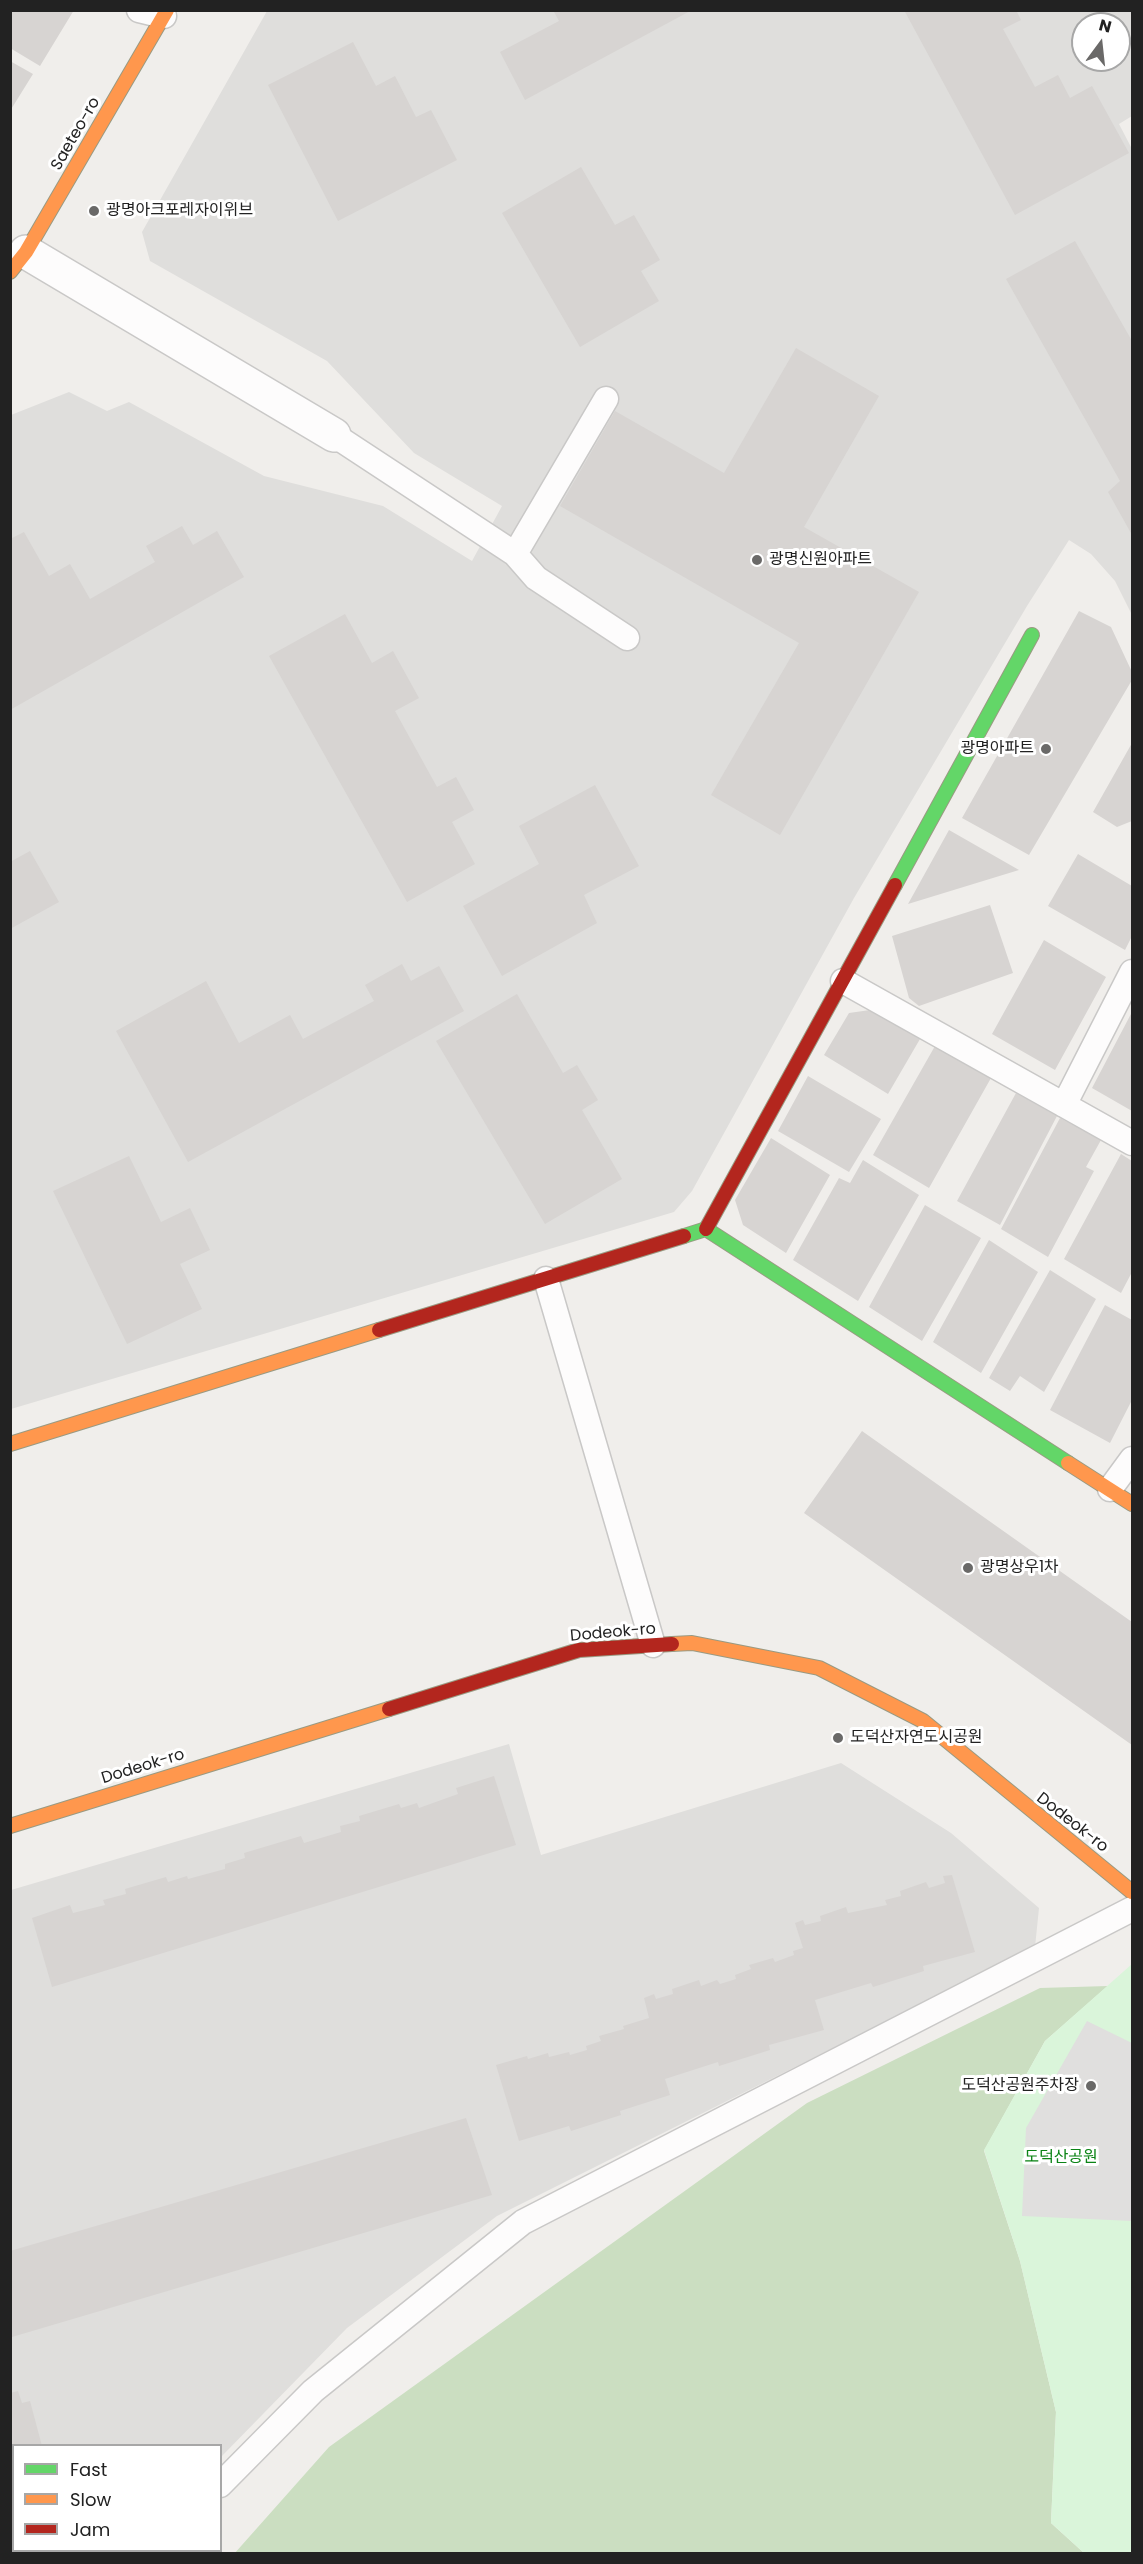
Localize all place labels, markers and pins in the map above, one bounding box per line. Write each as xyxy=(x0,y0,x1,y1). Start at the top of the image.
place label: 광명아크포레자이위브 xyxy=(106,201,253,221)
marker: 광명아크포레자이위브 xyxy=(87,204,101,218)
place label: 광명신원아파트 xyxy=(769,550,872,570)
marker: 광명신원아파트 xyxy=(750,553,764,567)
place label: 광명아파트 xyxy=(960,739,1034,759)
marker: 광명아파트 xyxy=(1039,742,1053,756)
place label: 광명상우1차 xyxy=(980,1558,1059,1578)
marker: 광명상우1차 xyxy=(961,1561,975,1575)
place label: 도덕산자연도시공원 xyxy=(850,1728,982,1748)
marker: 도덕산자연도시공원 xyxy=(831,1731,845,1745)
place label: 도덕산공원주차장 xyxy=(961,2076,1079,2096)
marker: 도덕산공원주차장 xyxy=(1084,2079,1098,2093)

